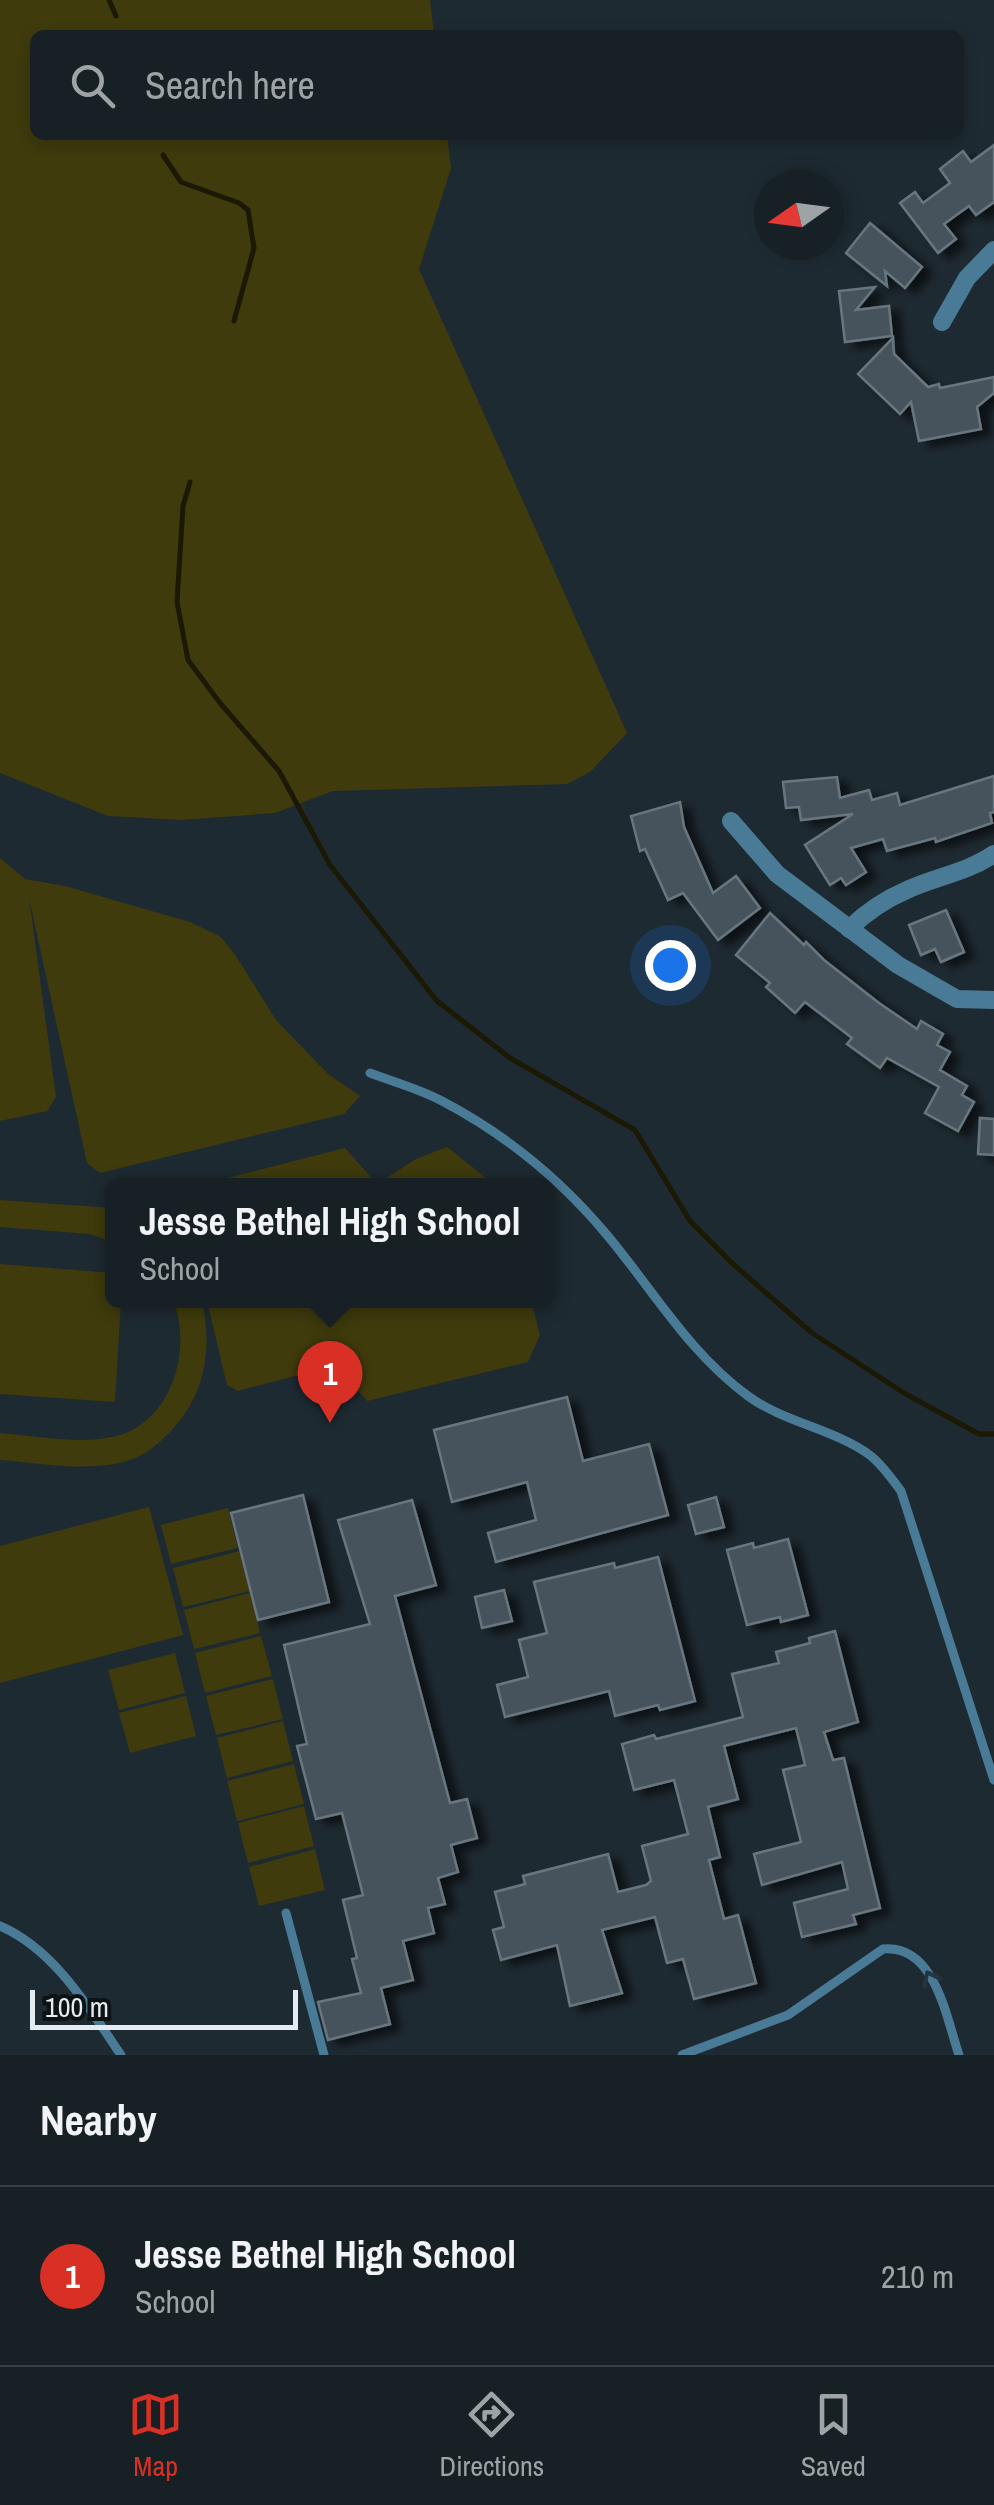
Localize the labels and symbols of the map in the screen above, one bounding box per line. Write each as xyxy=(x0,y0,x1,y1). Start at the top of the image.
north arrow xyxy=(754,170,844,260)
your location xyxy=(645,940,696,991)
pin: 1 xyxy=(298,1340,362,1423)
one-way arrow xyxy=(922,1970,942,1988)
scale bar xyxy=(30,1985,298,2030)

